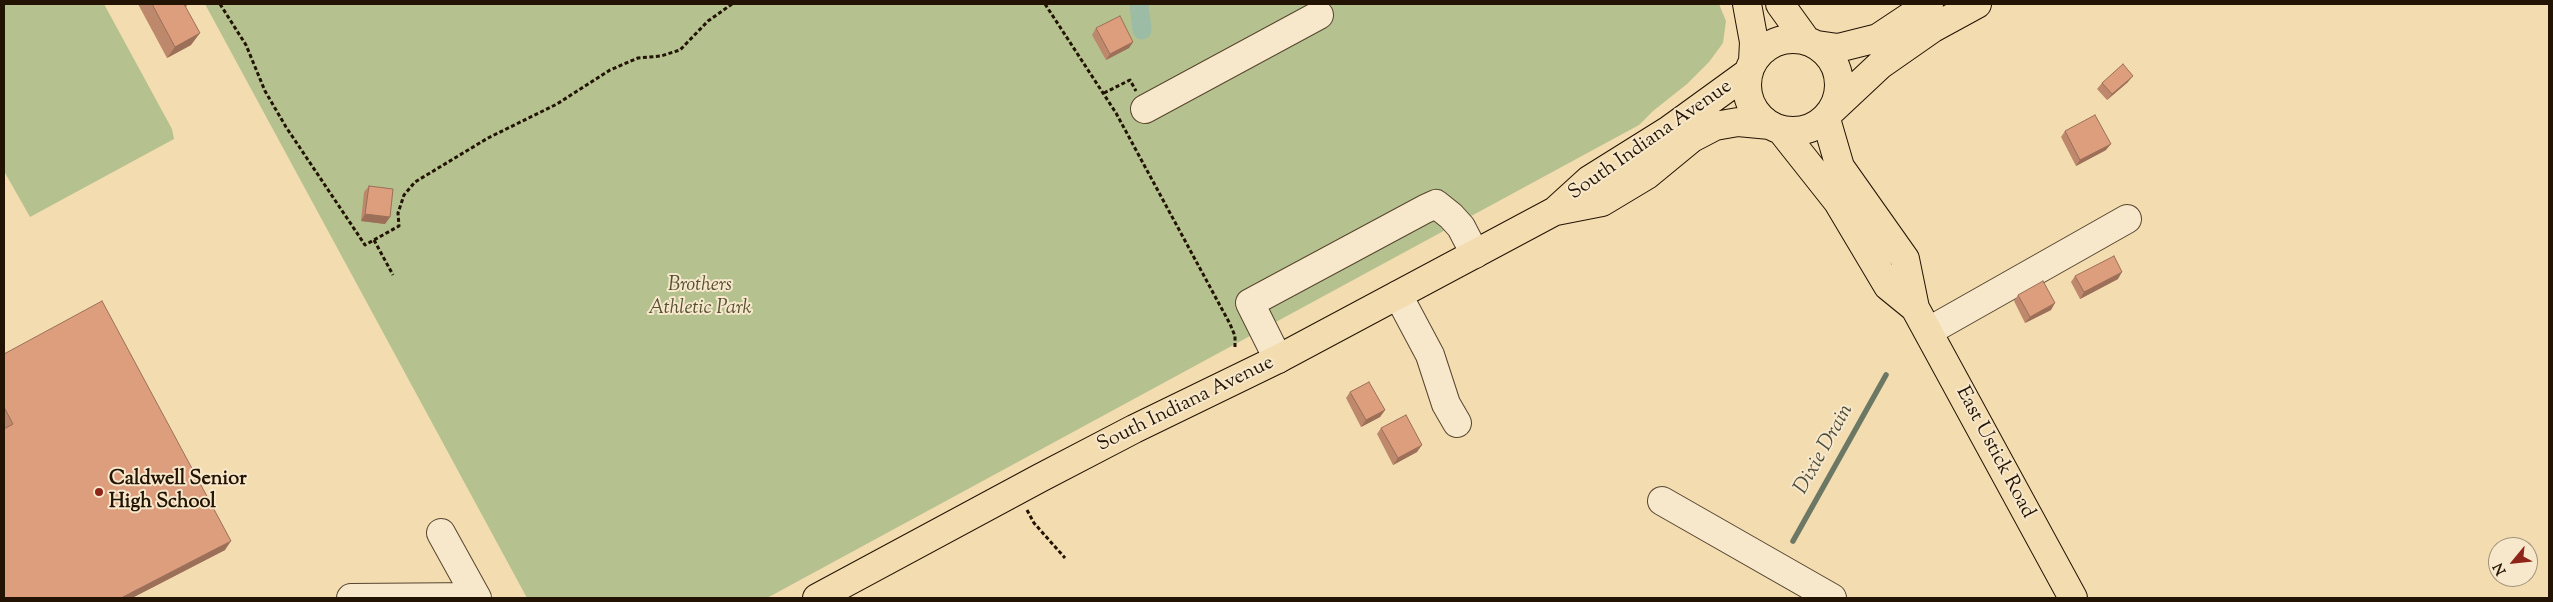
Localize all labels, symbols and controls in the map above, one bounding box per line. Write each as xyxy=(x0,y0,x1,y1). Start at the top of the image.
street label: South Indiana Avenue xyxy=(1565,76,1737,206)
park label: Brothers Athletic Park xyxy=(648,275,752,322)
street label: South Indiana Avenue xyxy=(1094,352,1278,458)
street label: East Ustick Road xyxy=(1949,383,2039,523)
water label: Dixie Drain xyxy=(1790,401,1860,499)
place label: Caldwell Senior High School xyxy=(109,469,247,516)
marker: Caldwell Senior High School xyxy=(93,486,105,498)
north arrow xyxy=(2488,537,2538,587)
text: N xyxy=(2489,559,2512,578)

